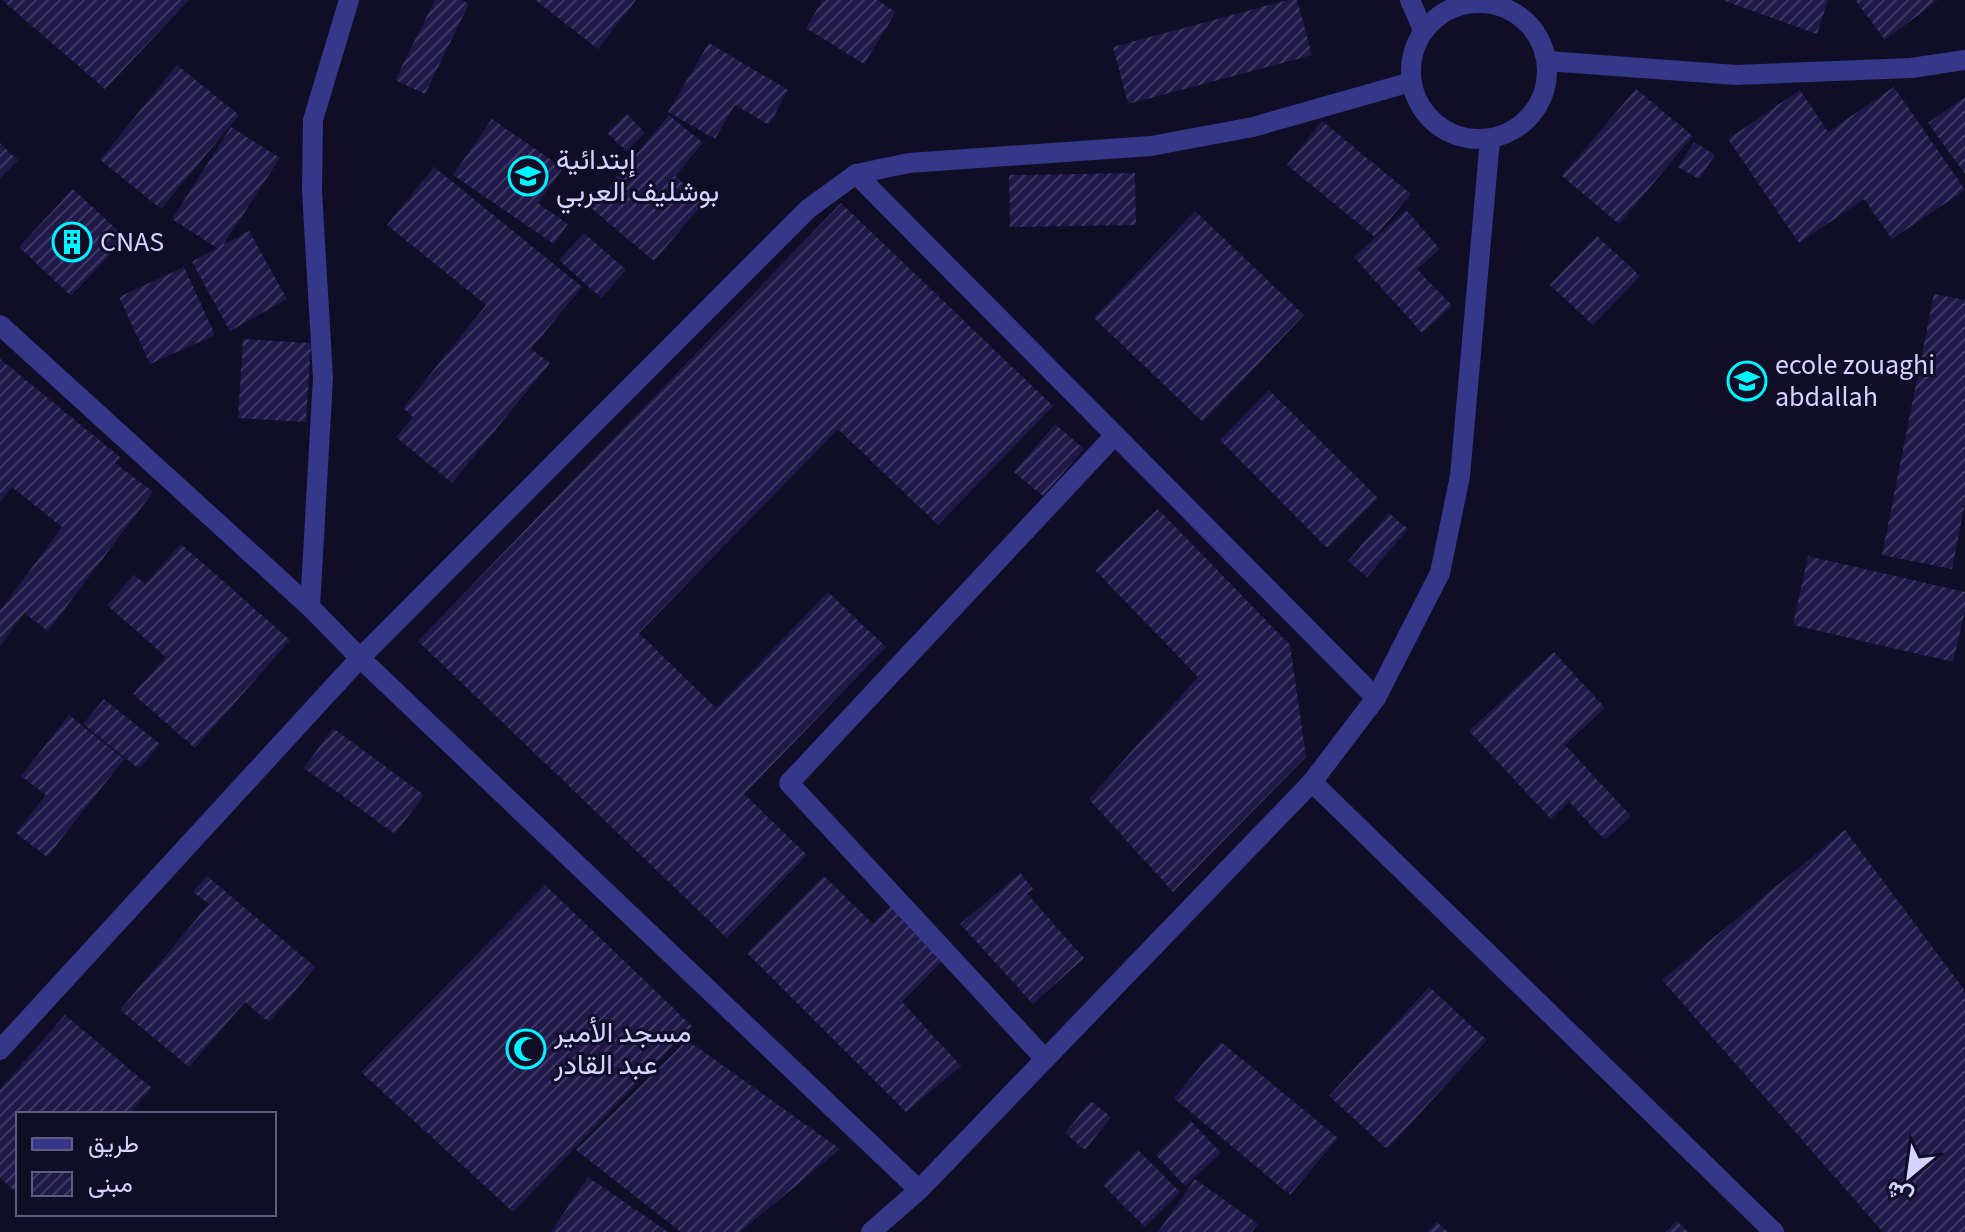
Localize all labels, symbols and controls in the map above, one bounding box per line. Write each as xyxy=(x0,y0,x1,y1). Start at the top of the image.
place label: إبتدائية بوشليف العربي xyxy=(556,140,719,214)
school or university icon: إبتدائية بوشليف العربي xyxy=(507,155,549,197)
building icon: CNAS xyxy=(51,221,93,263)
place label: CNAS xyxy=(100,222,164,262)
place label: ecole zouaghi abdallah xyxy=(1775,345,1935,417)
school or university icon: ecole zouaghi abdallah xyxy=(1726,360,1768,402)
place label: مسجد الأمير عبد القادر xyxy=(553,1013,691,1085)
mosque icon: مسجد الأمير عبد القادر xyxy=(505,1028,547,1070)
legend xyxy=(16,1112,276,1216)
text: طريق xyxy=(88,1127,139,1162)
north arrow xyxy=(1869,1136,1949,1216)
text: مبنى xyxy=(88,1167,133,1202)
text: ش xyxy=(1880,1172,1919,1213)

